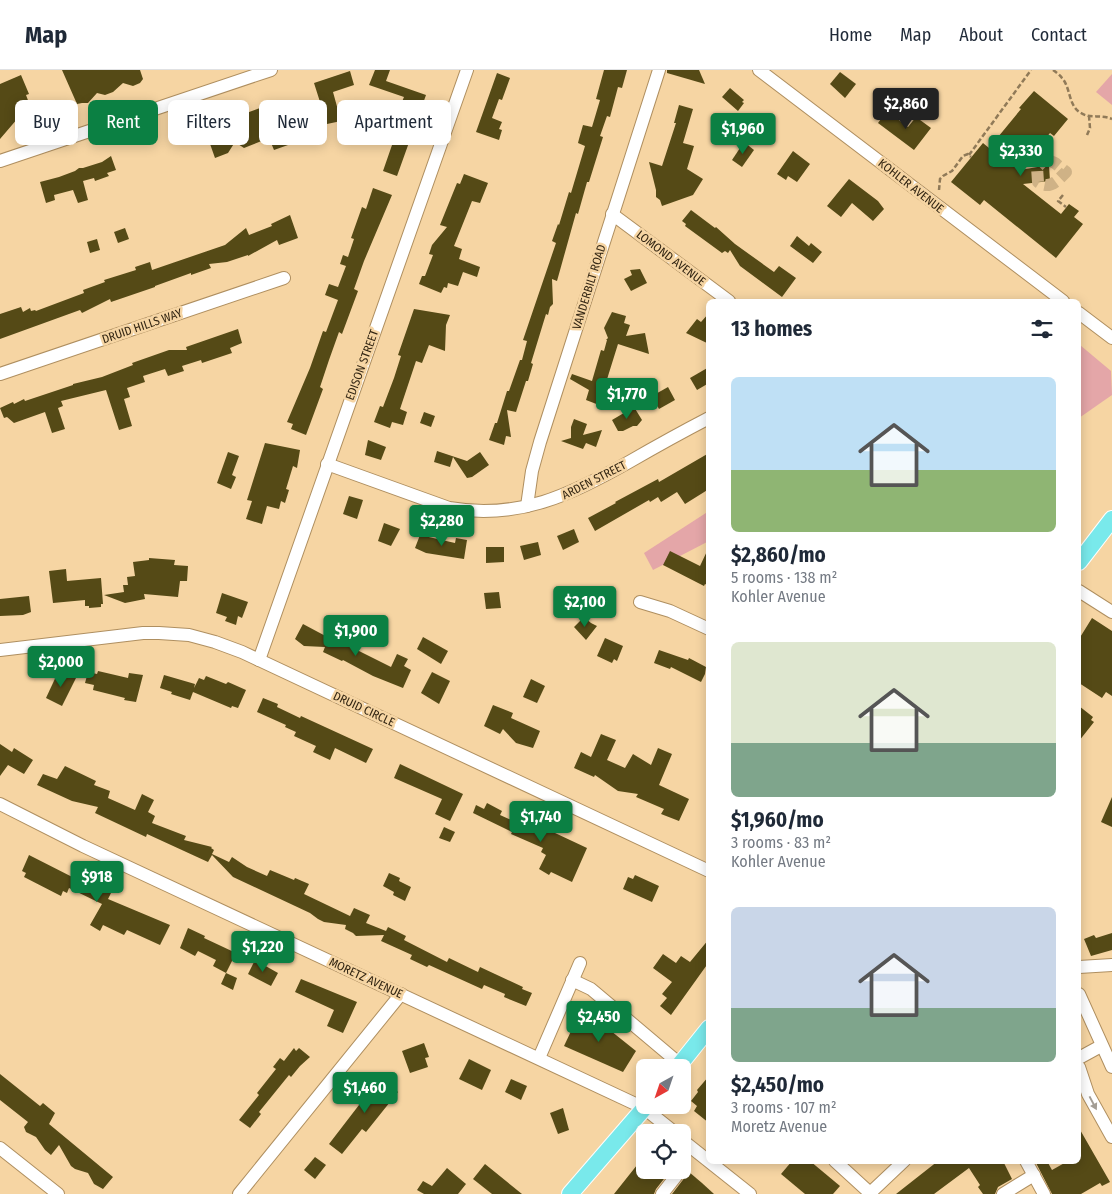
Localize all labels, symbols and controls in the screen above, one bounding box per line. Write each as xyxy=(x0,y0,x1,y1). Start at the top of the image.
text: Map xyxy=(25,21,67,49)
text: Home xyxy=(829,24,872,46)
text: Map xyxy=(900,24,931,46)
text: About xyxy=(959,24,1003,46)
text: Contact xyxy=(1031,24,1087,46)
pin: $2,860 xyxy=(865,88,947,130)
text: $2,860 xyxy=(884,94,928,113)
chip: Buy xyxy=(15,100,78,145)
chip: Rent xyxy=(88,100,158,145)
chip: Filters xyxy=(168,100,249,145)
chip: New xyxy=(259,100,327,145)
chip: Apartment xyxy=(337,100,451,145)
pin: $1,960 xyxy=(702,112,784,155)
text: $1,960 xyxy=(722,119,764,138)
pin: $2,330 xyxy=(980,134,1062,177)
text: $2,330 xyxy=(1000,141,1042,160)
street label: KOHLER AVENUE xyxy=(876,156,947,216)
street label: LOMOND AVENUE xyxy=(634,227,709,289)
street label: VANDERBILT ROAD xyxy=(569,243,609,331)
street label: DRUID HILLS WAY xyxy=(100,306,184,346)
icon: filters xyxy=(1028,315,1056,343)
text: 13 homes xyxy=(731,316,812,342)
street label: EDISON STREET xyxy=(343,327,381,402)
pin: $1,770 xyxy=(586,378,668,420)
text: $1,770 xyxy=(607,384,647,403)
icon: home xyxy=(849,410,939,500)
street label: ARDEN STREET xyxy=(560,458,629,502)
pin: $2,280 xyxy=(401,504,483,547)
text: $2,280 xyxy=(420,511,464,530)
text: $2,860/mo xyxy=(731,542,826,568)
text: 5 rooms · 138 m² xyxy=(731,568,837,587)
pin: $2,100 xyxy=(544,586,626,628)
text: Kohler Avenue xyxy=(731,587,826,606)
text: $2,100 xyxy=(564,592,606,611)
pin: $1,900 xyxy=(315,614,397,657)
text: $1,900 xyxy=(334,621,378,640)
pin: $2,000 xyxy=(20,646,102,688)
text: $2,000 xyxy=(39,652,83,671)
icon: home xyxy=(849,675,939,765)
street label: DRUID CIRCLE xyxy=(331,689,397,729)
pin: $1,740 xyxy=(500,800,582,843)
text: $1,740 xyxy=(520,807,562,826)
text: $1,960/mo xyxy=(731,807,824,833)
text: 3 rooms · 83 m² xyxy=(731,833,831,852)
text: Kohler Avenue xyxy=(731,852,826,871)
pin: $918 xyxy=(67,860,127,903)
text: $918 xyxy=(82,867,112,886)
pin: $1,220 xyxy=(222,930,304,973)
text: $1,220 xyxy=(242,937,284,956)
icon: home xyxy=(849,940,939,1030)
street label: MORETZ AVENUE xyxy=(327,955,405,1001)
pin: $2,450 xyxy=(558,1000,640,1043)
text: $2,450 xyxy=(577,1007,621,1026)
north arrow xyxy=(636,1059,691,1114)
map controls xyxy=(636,1059,691,1179)
pin: $1,460 xyxy=(324,1072,406,1114)
text: $2,450/mo xyxy=(731,1072,824,1098)
text: $1,460 xyxy=(344,1078,386,1097)
one-way arrow xyxy=(1089,1096,1098,1110)
text: 3 rooms · 107 m² xyxy=(731,1098,837,1117)
text: Moretz Avenue xyxy=(731,1117,827,1136)
button: locate xyxy=(636,1124,691,1179)

